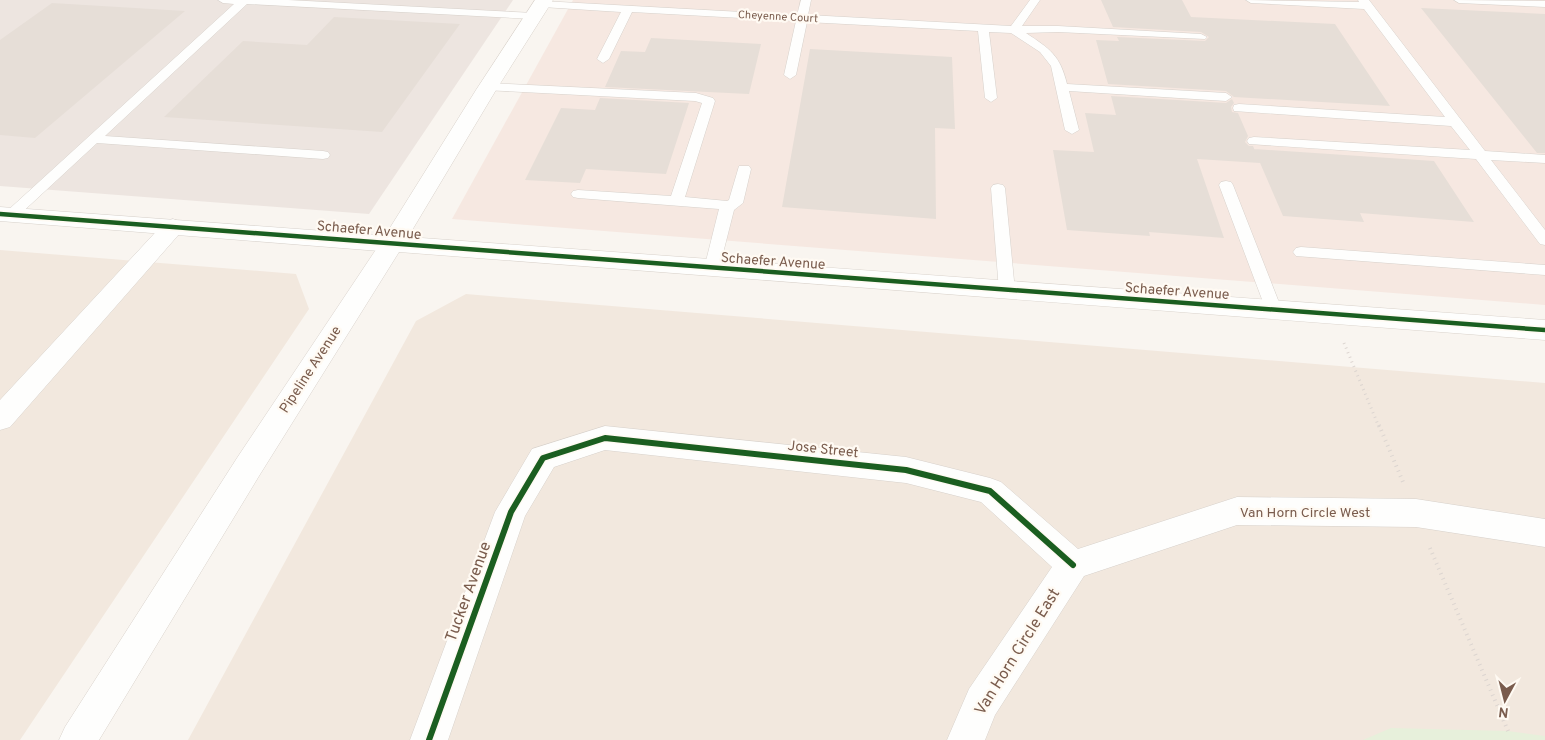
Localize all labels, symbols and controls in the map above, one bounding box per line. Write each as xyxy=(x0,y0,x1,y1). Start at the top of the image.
street label: Cheyenne Court xyxy=(738,8,818,26)
street label: Schaefer Avenue xyxy=(316,218,422,244)
street label: Schaefer Avenue xyxy=(720,250,826,274)
street label: Schaefer Avenue xyxy=(1124,280,1230,304)
street label: Pipeline Avenue xyxy=(277,323,345,417)
street label: Jose Street xyxy=(787,438,859,462)
street label: Van Horn Circle West xyxy=(1240,505,1370,522)
street label: Tucker Avenue xyxy=(442,539,496,645)
street label: Van Horn Circle East xyxy=(971,585,1065,719)
north arrow xyxy=(1480,675,1530,725)
text: N xyxy=(1498,702,1510,720)

